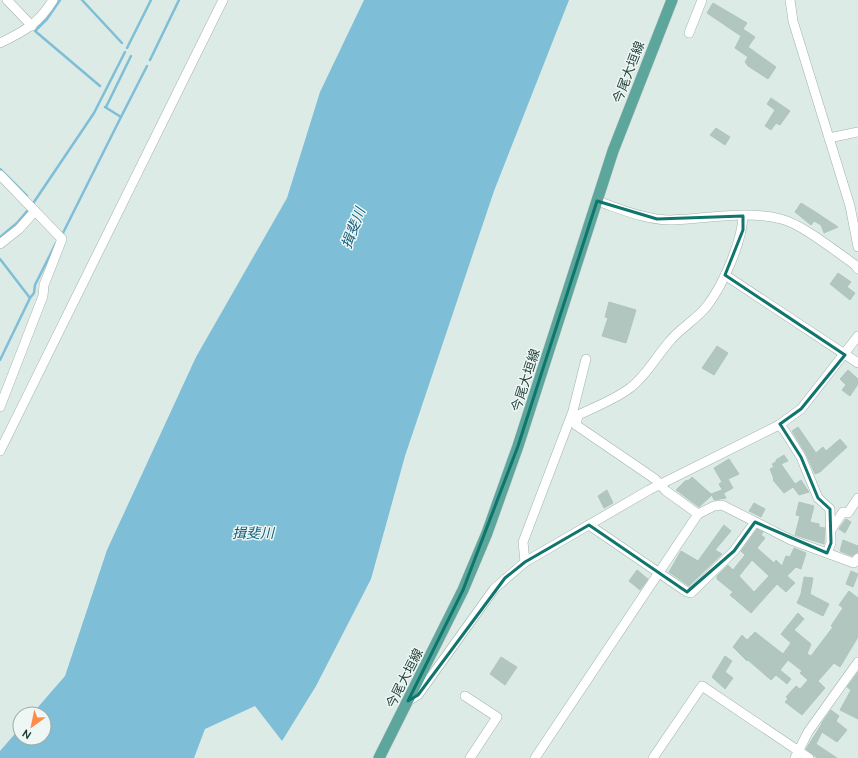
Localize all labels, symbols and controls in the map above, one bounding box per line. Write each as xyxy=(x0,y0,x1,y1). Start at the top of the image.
street label: 今尾大垣線 xyxy=(610,39,646,105)
water label: 揖斐川 xyxy=(338,204,369,250)
street label: 今尾大垣線 xyxy=(508,347,542,413)
water label: 揖斐川 xyxy=(232,525,276,541)
street label: 今尾大垣線 xyxy=(383,646,425,710)
north arrow xyxy=(12,706,52,746)
text: N xyxy=(20,727,33,742)

